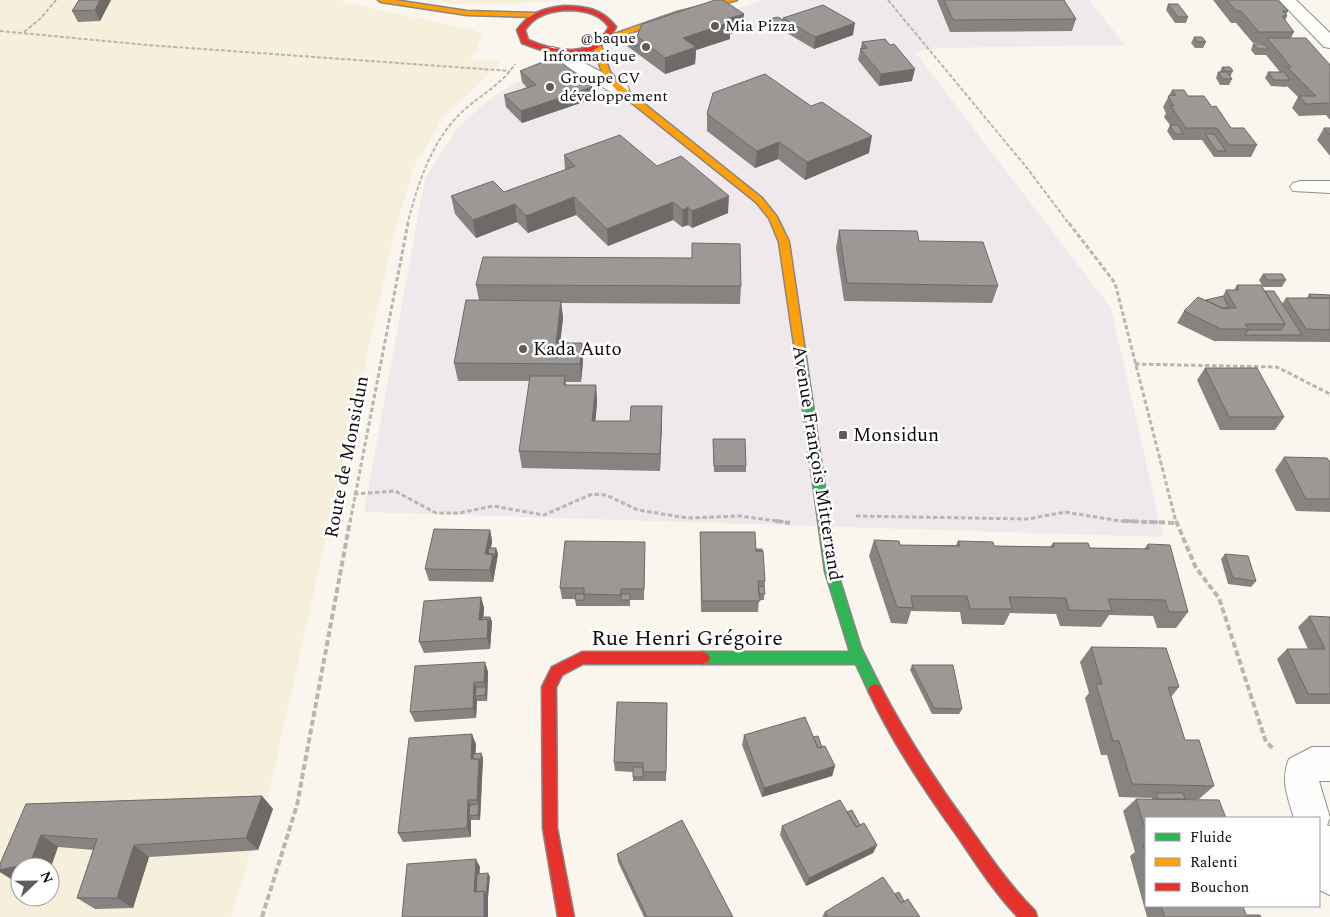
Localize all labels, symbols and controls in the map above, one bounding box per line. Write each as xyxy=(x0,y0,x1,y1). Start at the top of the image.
place label: Mia Pizza xyxy=(725,14,796,38)
marker: Mia Pizza xyxy=(709,20,721,32)
place label: @baque Informatique xyxy=(542,26,636,68)
marker: @baque Informatique xyxy=(640,41,652,53)
place label: Groupe CV développement xyxy=(560,66,668,108)
marker: Groupe CV développement xyxy=(544,81,556,93)
place label: Kada Auto xyxy=(533,335,622,364)
marker: Kada Auto xyxy=(517,343,529,355)
street label: Avenue François Mitterrand xyxy=(784,343,850,583)
street label: Route de Monsidun xyxy=(317,373,377,541)
place label: Monsidun xyxy=(853,421,939,450)
marker: Monsidun xyxy=(837,429,849,441)
street label: Rue Henri Grégoire xyxy=(591,622,783,655)
legend xyxy=(1145,817,1320,907)
text: Fluide xyxy=(1190,826,1232,849)
text: Ralenti xyxy=(1190,851,1238,874)
north arrow xyxy=(10,857,60,907)
text: N xyxy=(35,868,58,887)
text: Bouchon xyxy=(1190,876,1250,899)

